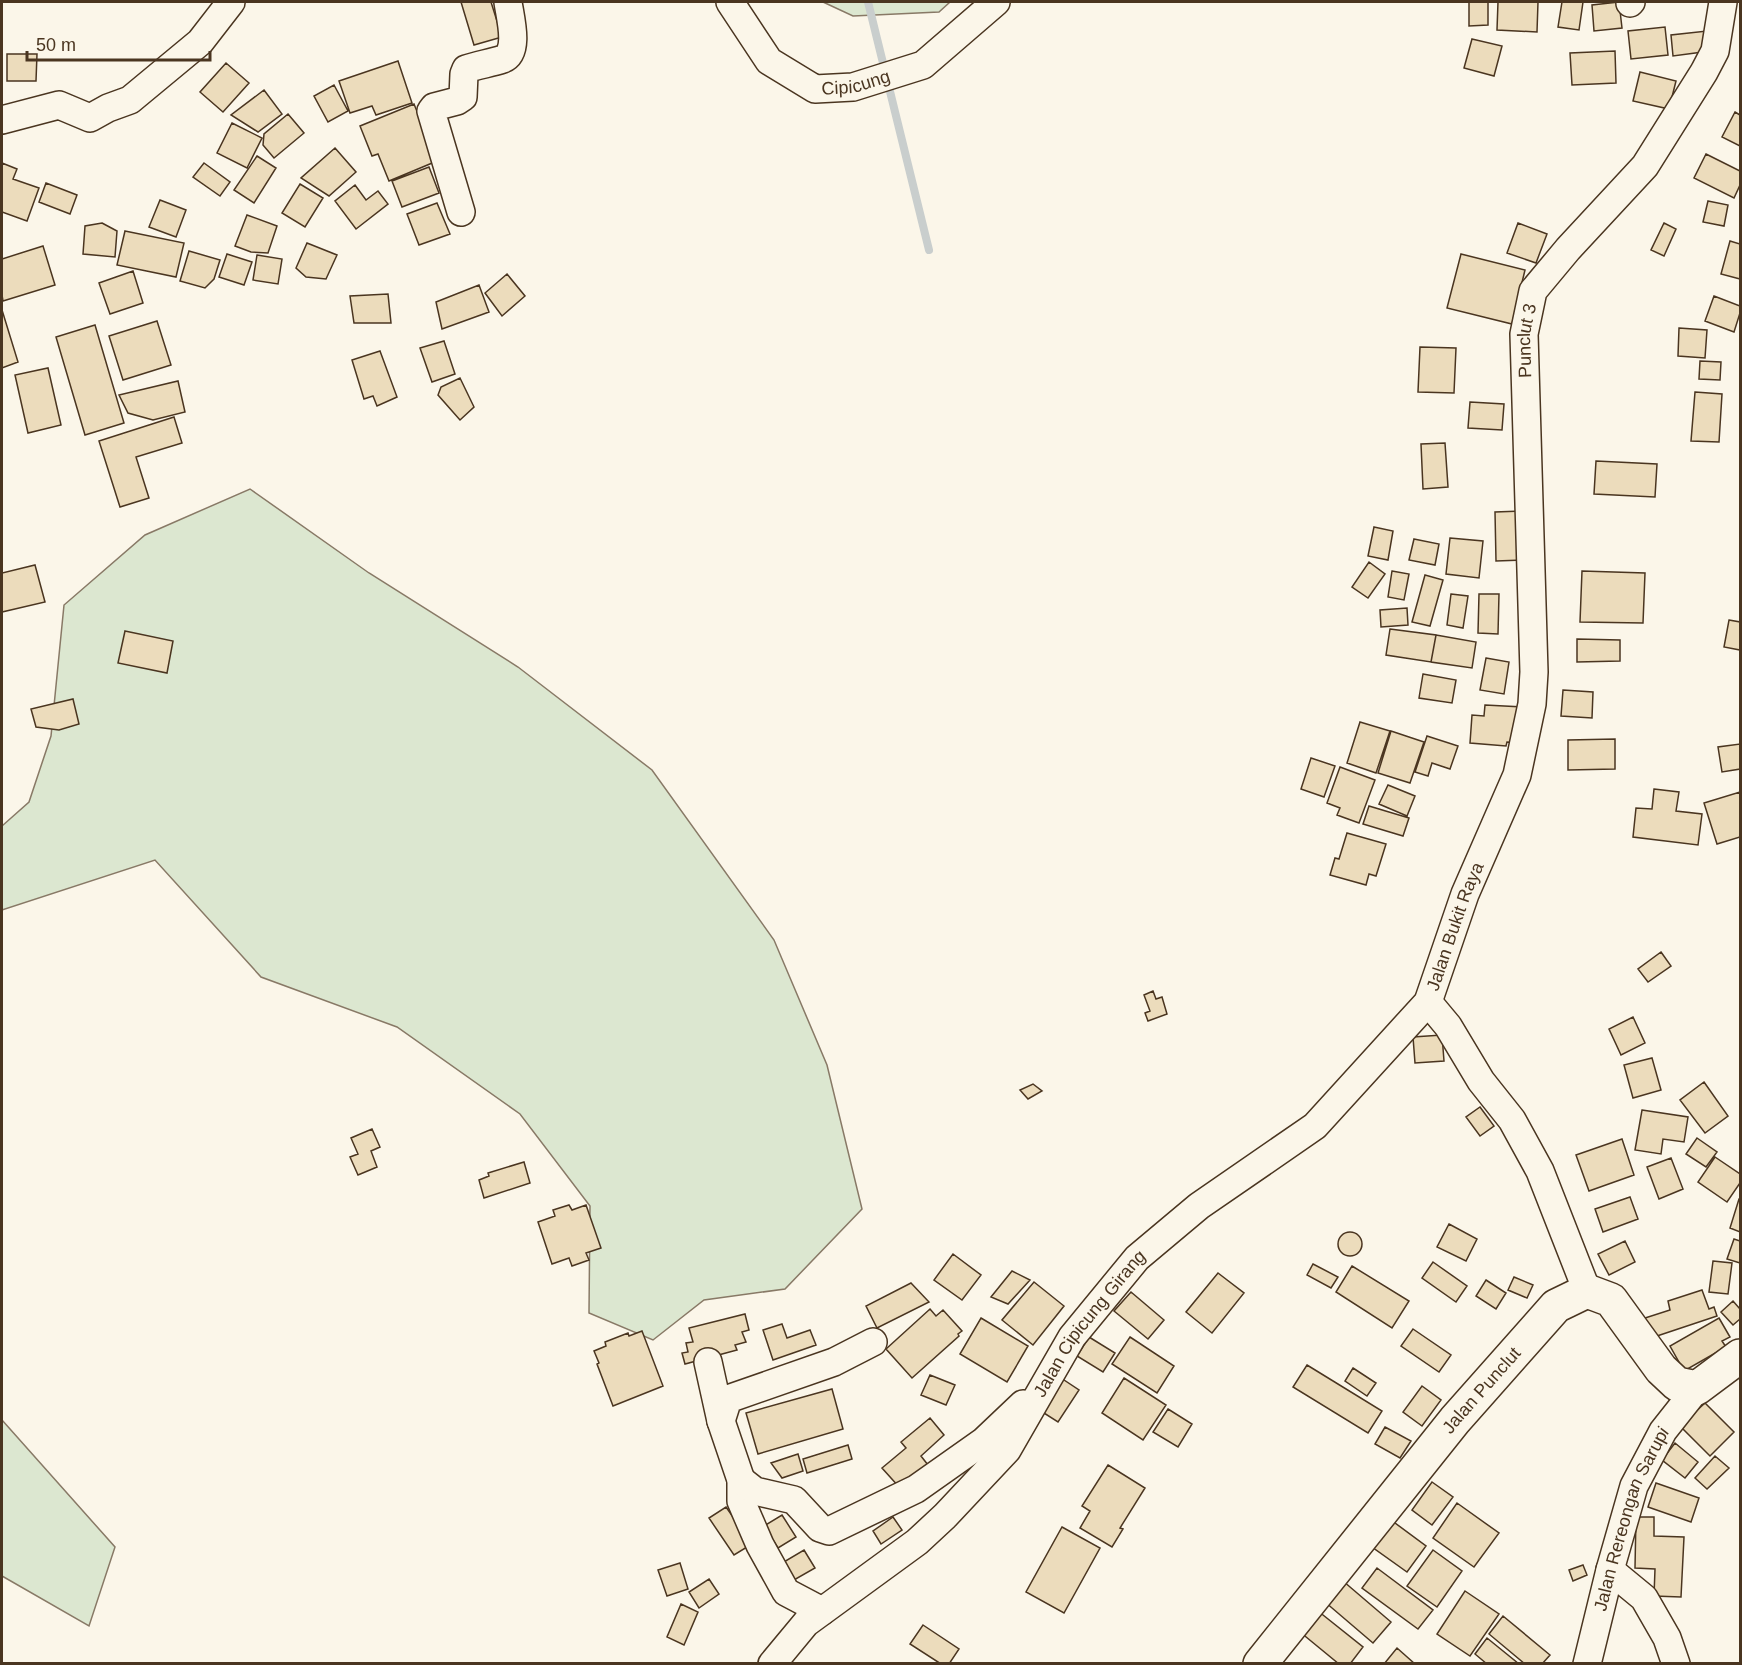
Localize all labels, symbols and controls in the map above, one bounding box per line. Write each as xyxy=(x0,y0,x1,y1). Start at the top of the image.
scale bar xyxy=(27,24,210,62)
text: 50 m xyxy=(36,35,76,55)
street label: Cipicung xyxy=(821,66,893,99)
street label: Punclut 3 xyxy=(1514,302,1540,378)
street label: Jalan Bukit Raya xyxy=(1423,858,1488,993)
street label: Jalan Cipicung Girang xyxy=(1030,1246,1149,1400)
street label: Jalan Punclut xyxy=(1438,1343,1525,1438)
street label: Jalan Rereongan Sarupi xyxy=(1590,1423,1673,1613)

